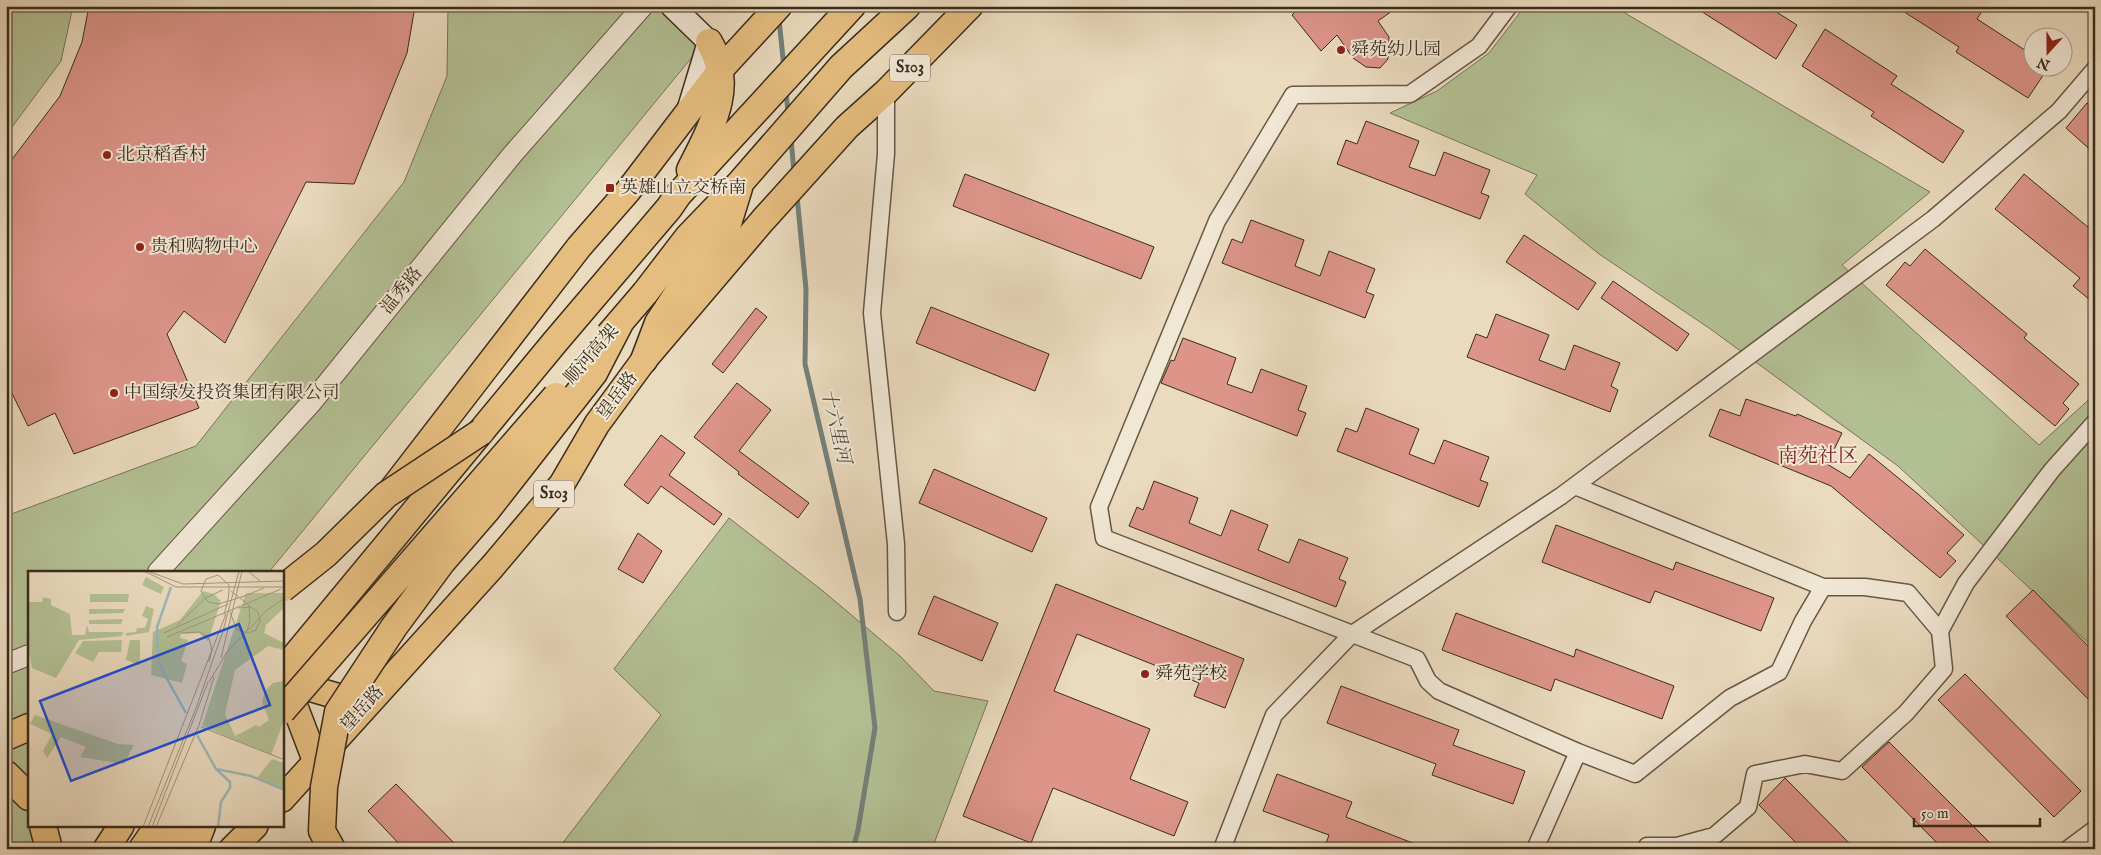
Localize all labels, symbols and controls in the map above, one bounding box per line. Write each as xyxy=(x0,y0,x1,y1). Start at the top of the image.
north arrow xyxy=(2024,28,2074,78)
place label: 舜苑幼儿园 xyxy=(1351,39,1441,62)
marker: 舜苑幼儿园 xyxy=(1335,44,1347,56)
text: N xyxy=(2035,53,2054,74)
road number: S103 xyxy=(890,54,930,82)
place label: 北京稻香村 xyxy=(117,144,207,167)
marker: 北京稻香村 xyxy=(101,149,113,161)
place label: 英雄山立交桥南 xyxy=(620,177,746,200)
marker: 英雄山立交桥南 xyxy=(604,182,616,194)
place label: 贵和购物中心 xyxy=(150,236,258,259)
marker: 贵和购物中心 xyxy=(134,241,146,253)
street label: 温秀路 xyxy=(376,263,428,319)
street label: 顺河高架 xyxy=(560,320,624,390)
street label: 望岳路 xyxy=(593,368,643,424)
place label: 中国绿发投资集团有限公司 xyxy=(124,382,340,405)
water label: 十六里河 xyxy=(815,386,856,469)
marker: 中国绿发投资集团有限公司 xyxy=(108,387,120,399)
district label: 南苑社区 xyxy=(1778,444,1858,469)
road number: S103 xyxy=(534,480,574,508)
inset map xyxy=(28,571,284,828)
place label: 舜苑学校 xyxy=(1155,663,1227,686)
marker: 舜苑学校 xyxy=(1139,668,1151,680)
street label: 望岳路 xyxy=(336,681,390,737)
scale bar xyxy=(1914,795,2040,827)
text: 50 m xyxy=(1921,804,1949,823)

